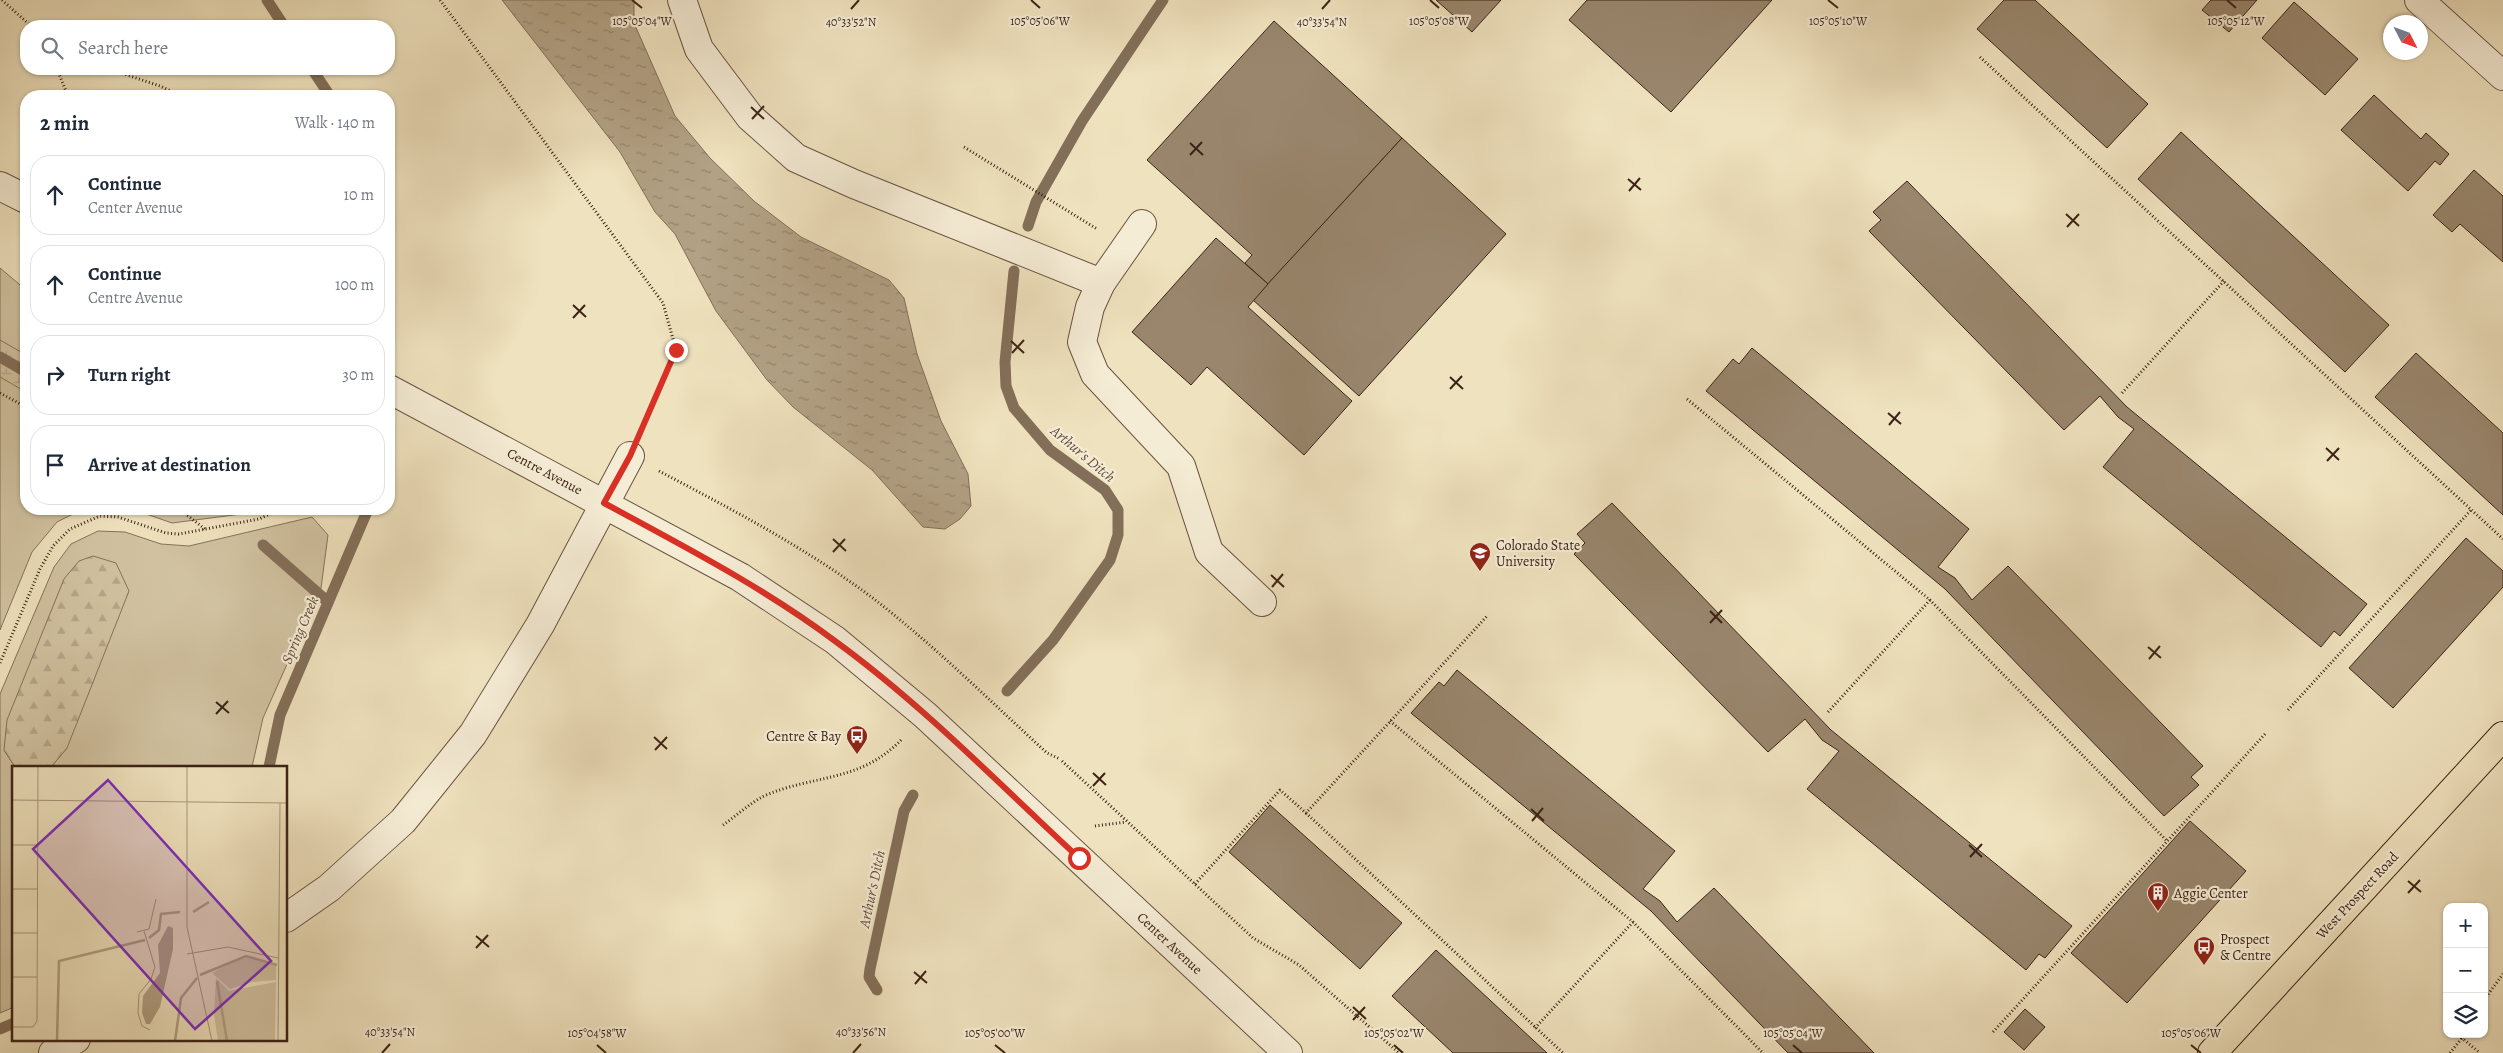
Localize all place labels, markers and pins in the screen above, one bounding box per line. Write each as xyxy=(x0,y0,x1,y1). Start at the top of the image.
place label: Colorado State University xyxy=(1496,536,1580,571)
school or university icon: Colorado State University xyxy=(1468,541,1492,572)
bus stop icon: Centre & Bay xyxy=(845,724,869,755)
place label: Centre & Bay xyxy=(766,727,842,746)
building icon: Aggie Center xyxy=(2146,881,2170,912)
place label: Aggie Center xyxy=(2173,884,2249,903)
place label: Prospect & Centre xyxy=(2220,930,2271,965)
bus stop icon: Prospect & Centre xyxy=(2192,935,2216,966)

